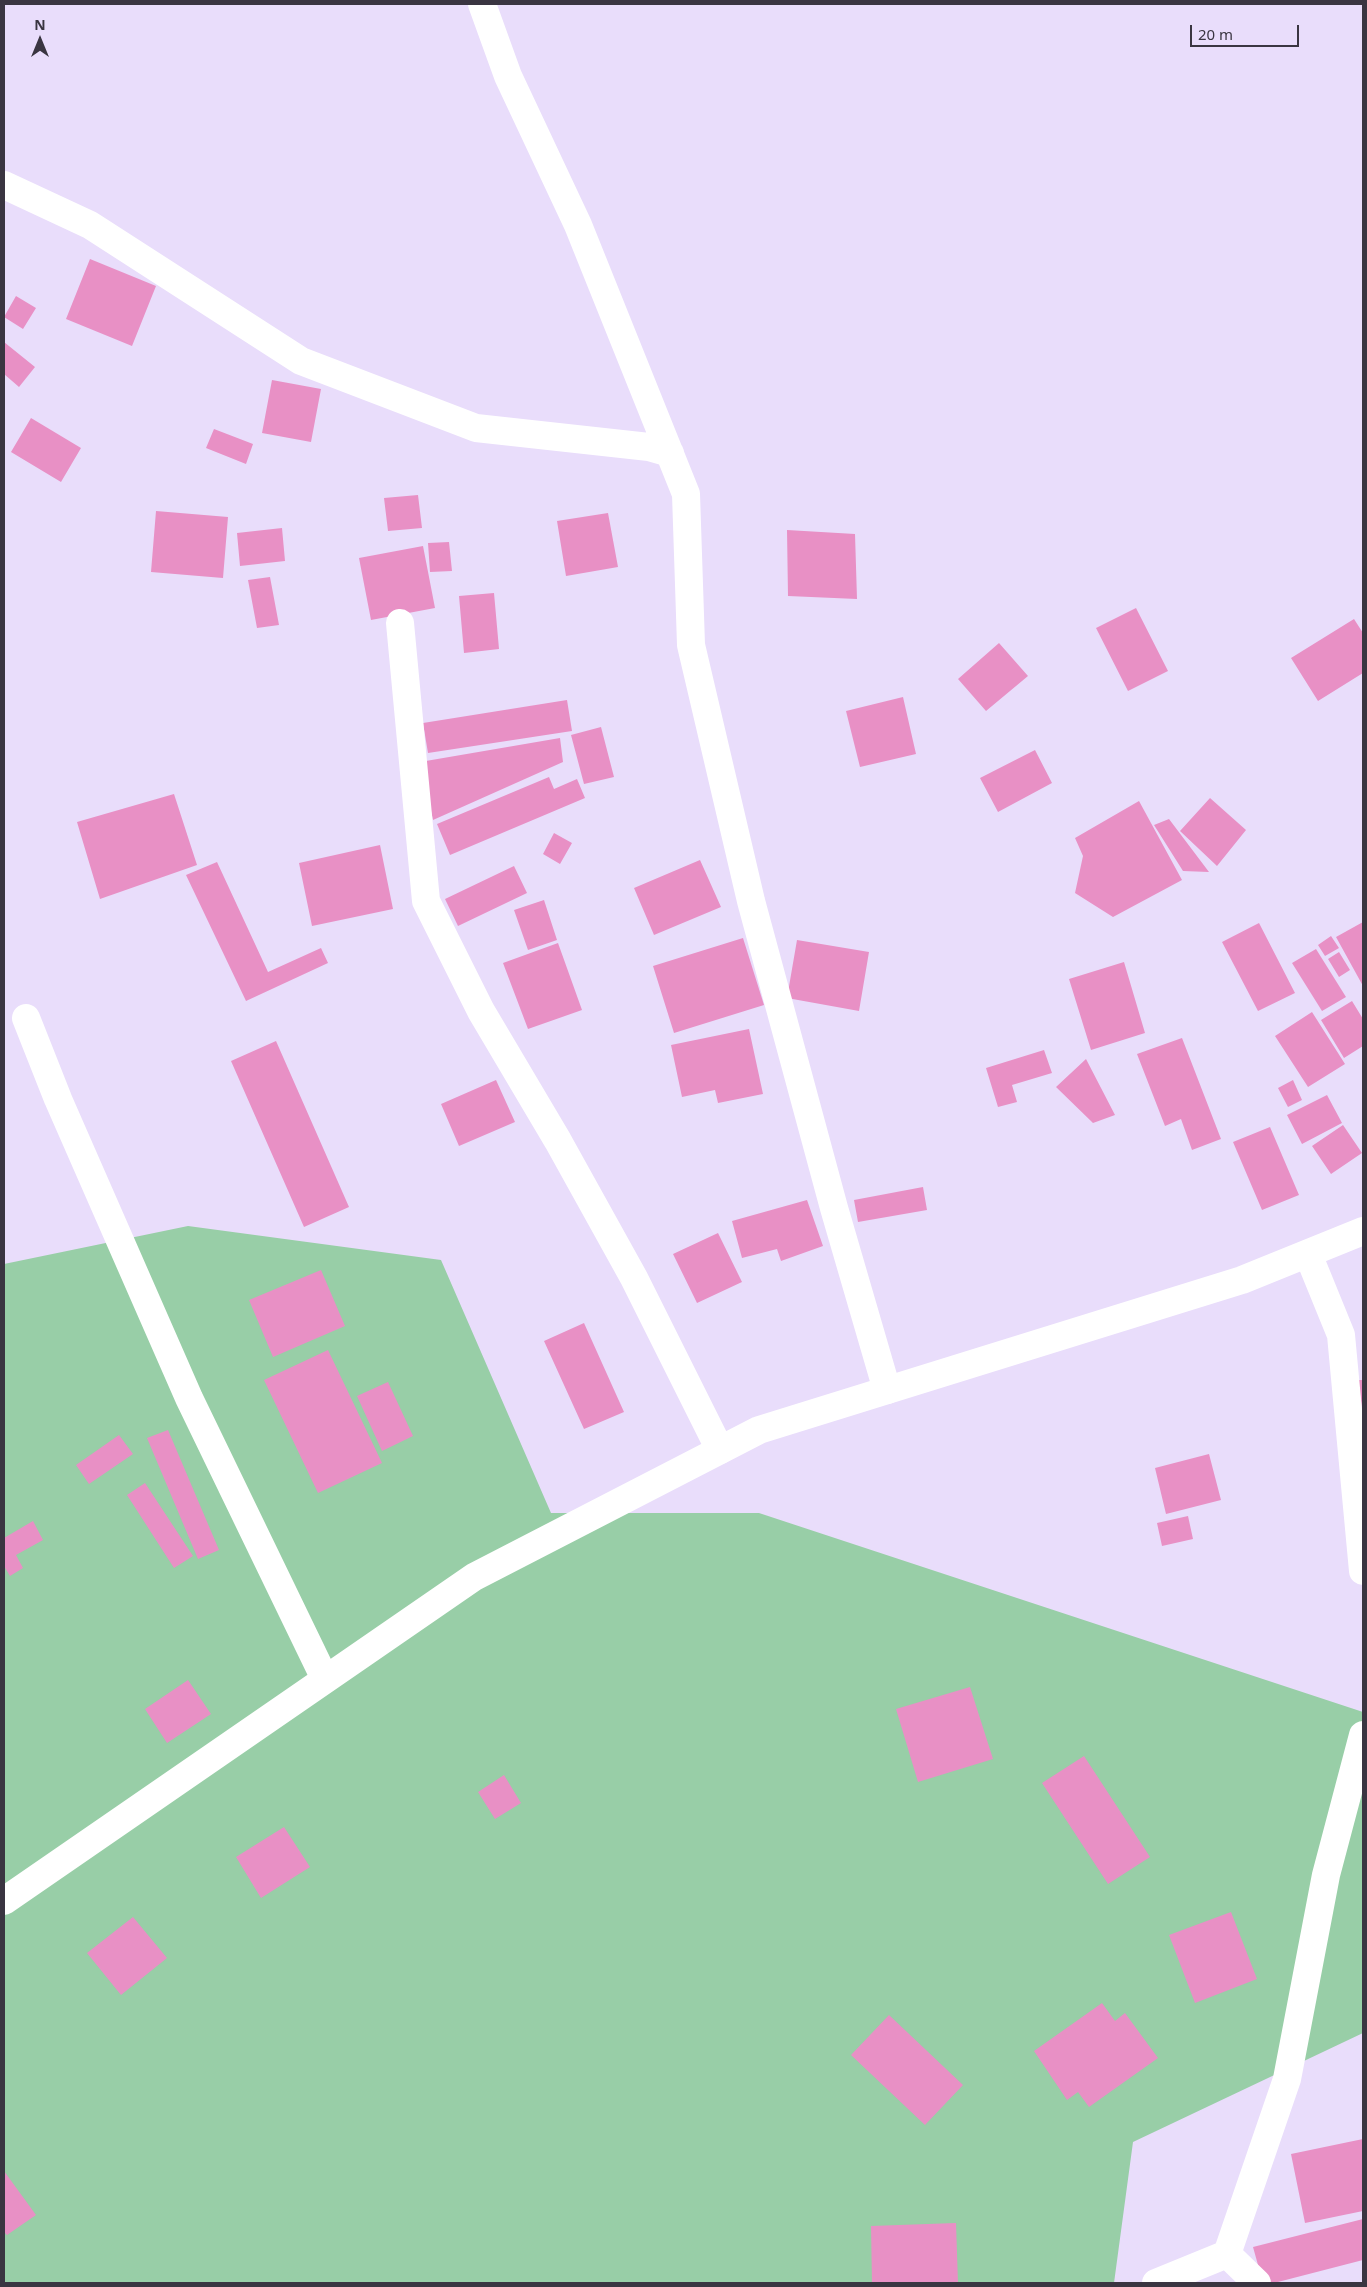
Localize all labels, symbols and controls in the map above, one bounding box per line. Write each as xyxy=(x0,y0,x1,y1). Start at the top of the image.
north arrow xyxy=(15,15,65,65)
text: N xyxy=(34,15,46,34)
scale bar xyxy=(1192,15,1301,47)
text: 20 m xyxy=(1198,24,1233,44)

